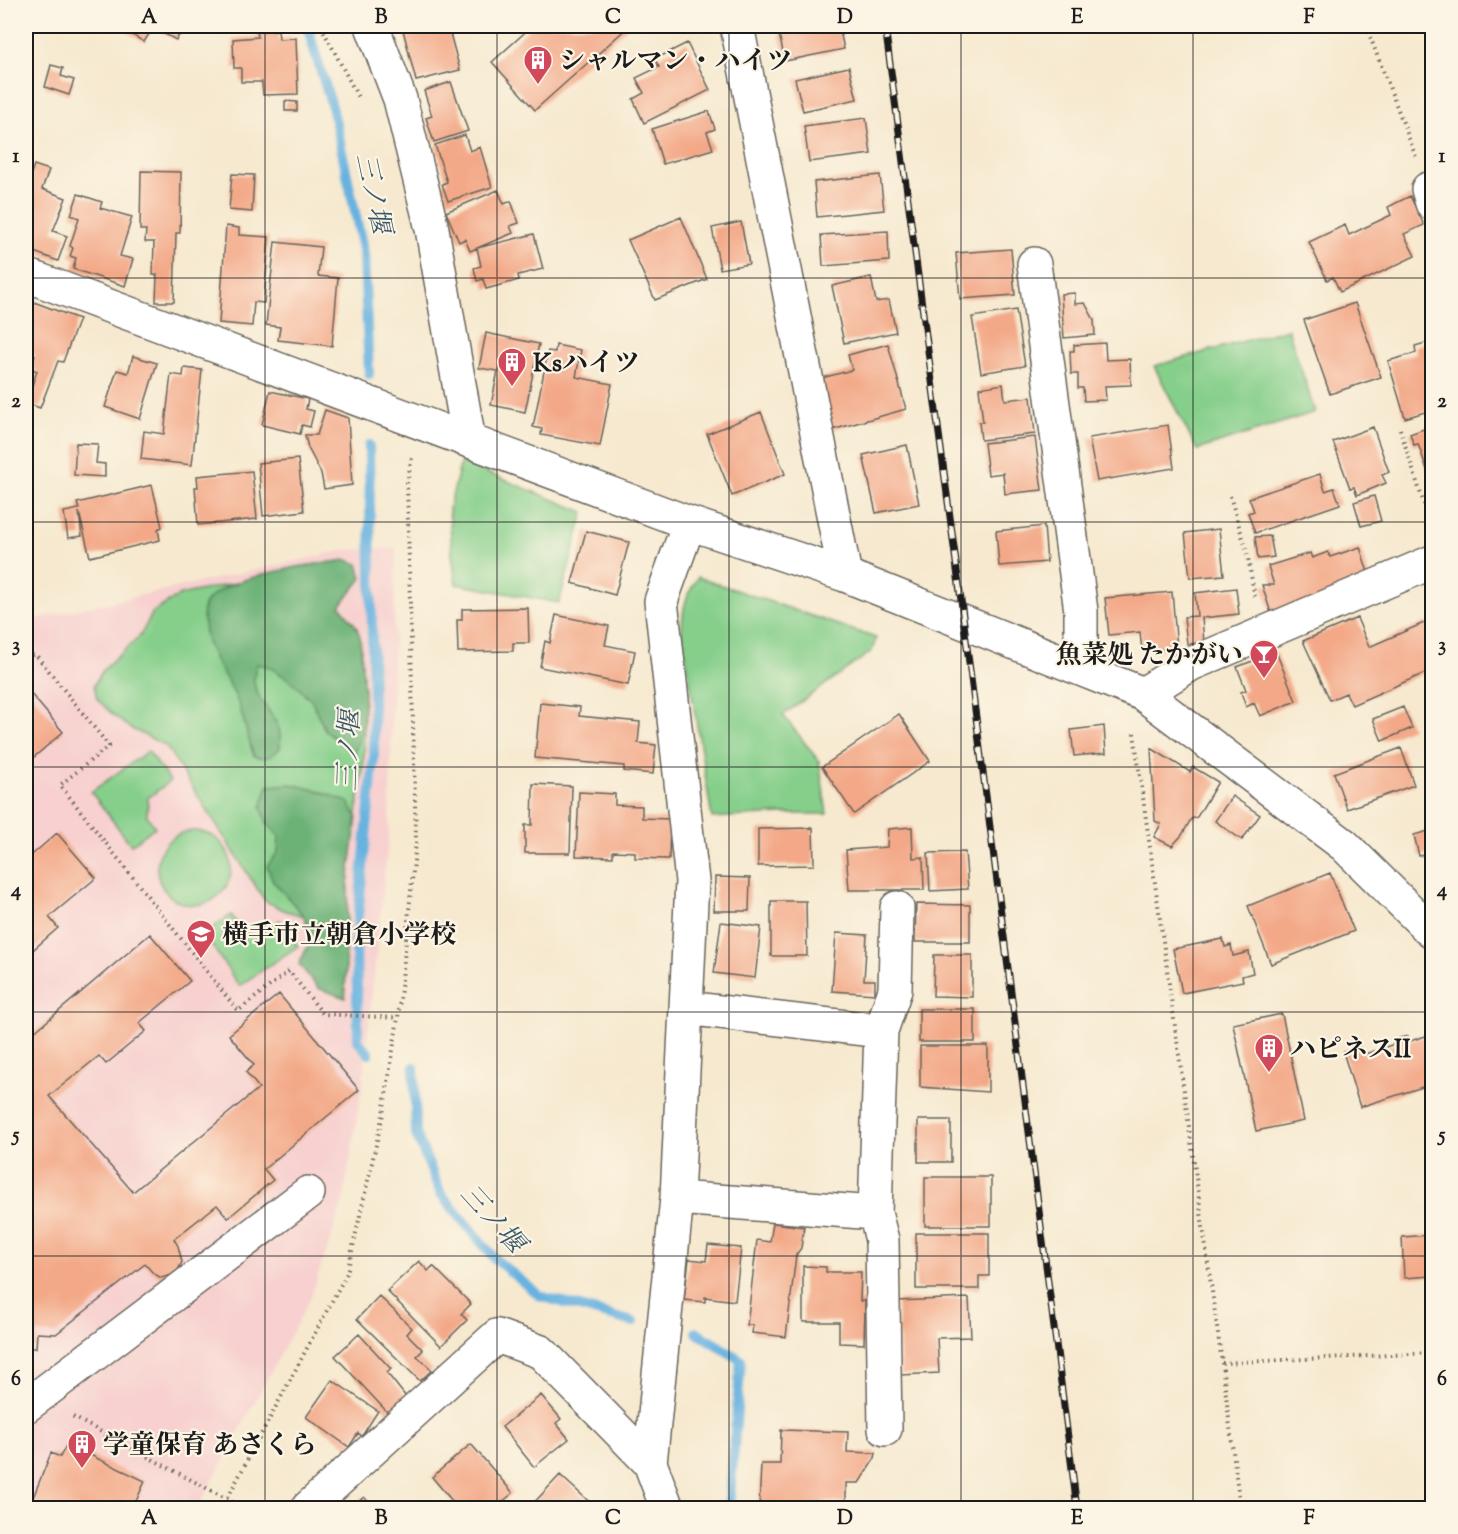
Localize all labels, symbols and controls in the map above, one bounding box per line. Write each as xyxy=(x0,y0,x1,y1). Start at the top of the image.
text: A xyxy=(141,4,158,33)
text: B xyxy=(375,4,388,33)
text: C xyxy=(605,4,621,33)
text: D xyxy=(837,4,853,33)
text: E xyxy=(1071,4,1084,33)
text: F xyxy=(1303,4,1315,33)
building icon: シャルマン・ハイツ xyxy=(522,44,554,86)
place label: シャルマン・ハイツ xyxy=(559,44,792,81)
text: 1 xyxy=(13,143,20,172)
text: 1 xyxy=(1439,143,1446,172)
water label: 三ノ堰 xyxy=(344,150,400,241)
building icon: Ksハイツ xyxy=(496,346,528,388)
place label: Ksハイツ xyxy=(533,346,640,383)
text: 2 xyxy=(11,388,21,417)
text: 2 xyxy=(1437,388,1447,417)
text: 3 xyxy=(12,632,20,661)
text: 3 xyxy=(1438,632,1446,661)
place label: 魚菜処 たかがい xyxy=(1055,638,1243,675)
bar icon: 魚菜処 たかがい xyxy=(1248,638,1280,680)
water label: 三ノ堰 xyxy=(330,706,372,792)
text: 4 xyxy=(10,877,21,906)
text: 4 xyxy=(1436,877,1447,906)
school or university icon: 横手市立朝倉小学校 xyxy=(185,918,217,960)
place label: 横手市立朝倉小学校 xyxy=(222,918,456,955)
building icon: ハピネスII xyxy=(1253,1032,1285,1074)
place label: ハピネスII xyxy=(1290,1032,1412,1069)
text: 5 xyxy=(11,1122,20,1151)
text: 5 xyxy=(1437,1122,1446,1151)
water label: 三ノ堰 xyxy=(450,1177,535,1266)
text: 6 xyxy=(11,1366,21,1395)
text: 6 xyxy=(1437,1366,1447,1395)
building icon: 学童保育 あさくら xyxy=(66,1428,98,1470)
place label: 学童保育 あさくら xyxy=(103,1428,317,1465)
text: A xyxy=(141,1505,158,1534)
text: B xyxy=(375,1505,388,1534)
text: C xyxy=(605,1505,621,1534)
text: D xyxy=(837,1505,853,1534)
text: E xyxy=(1071,1505,1084,1534)
text: F xyxy=(1303,1505,1315,1534)

